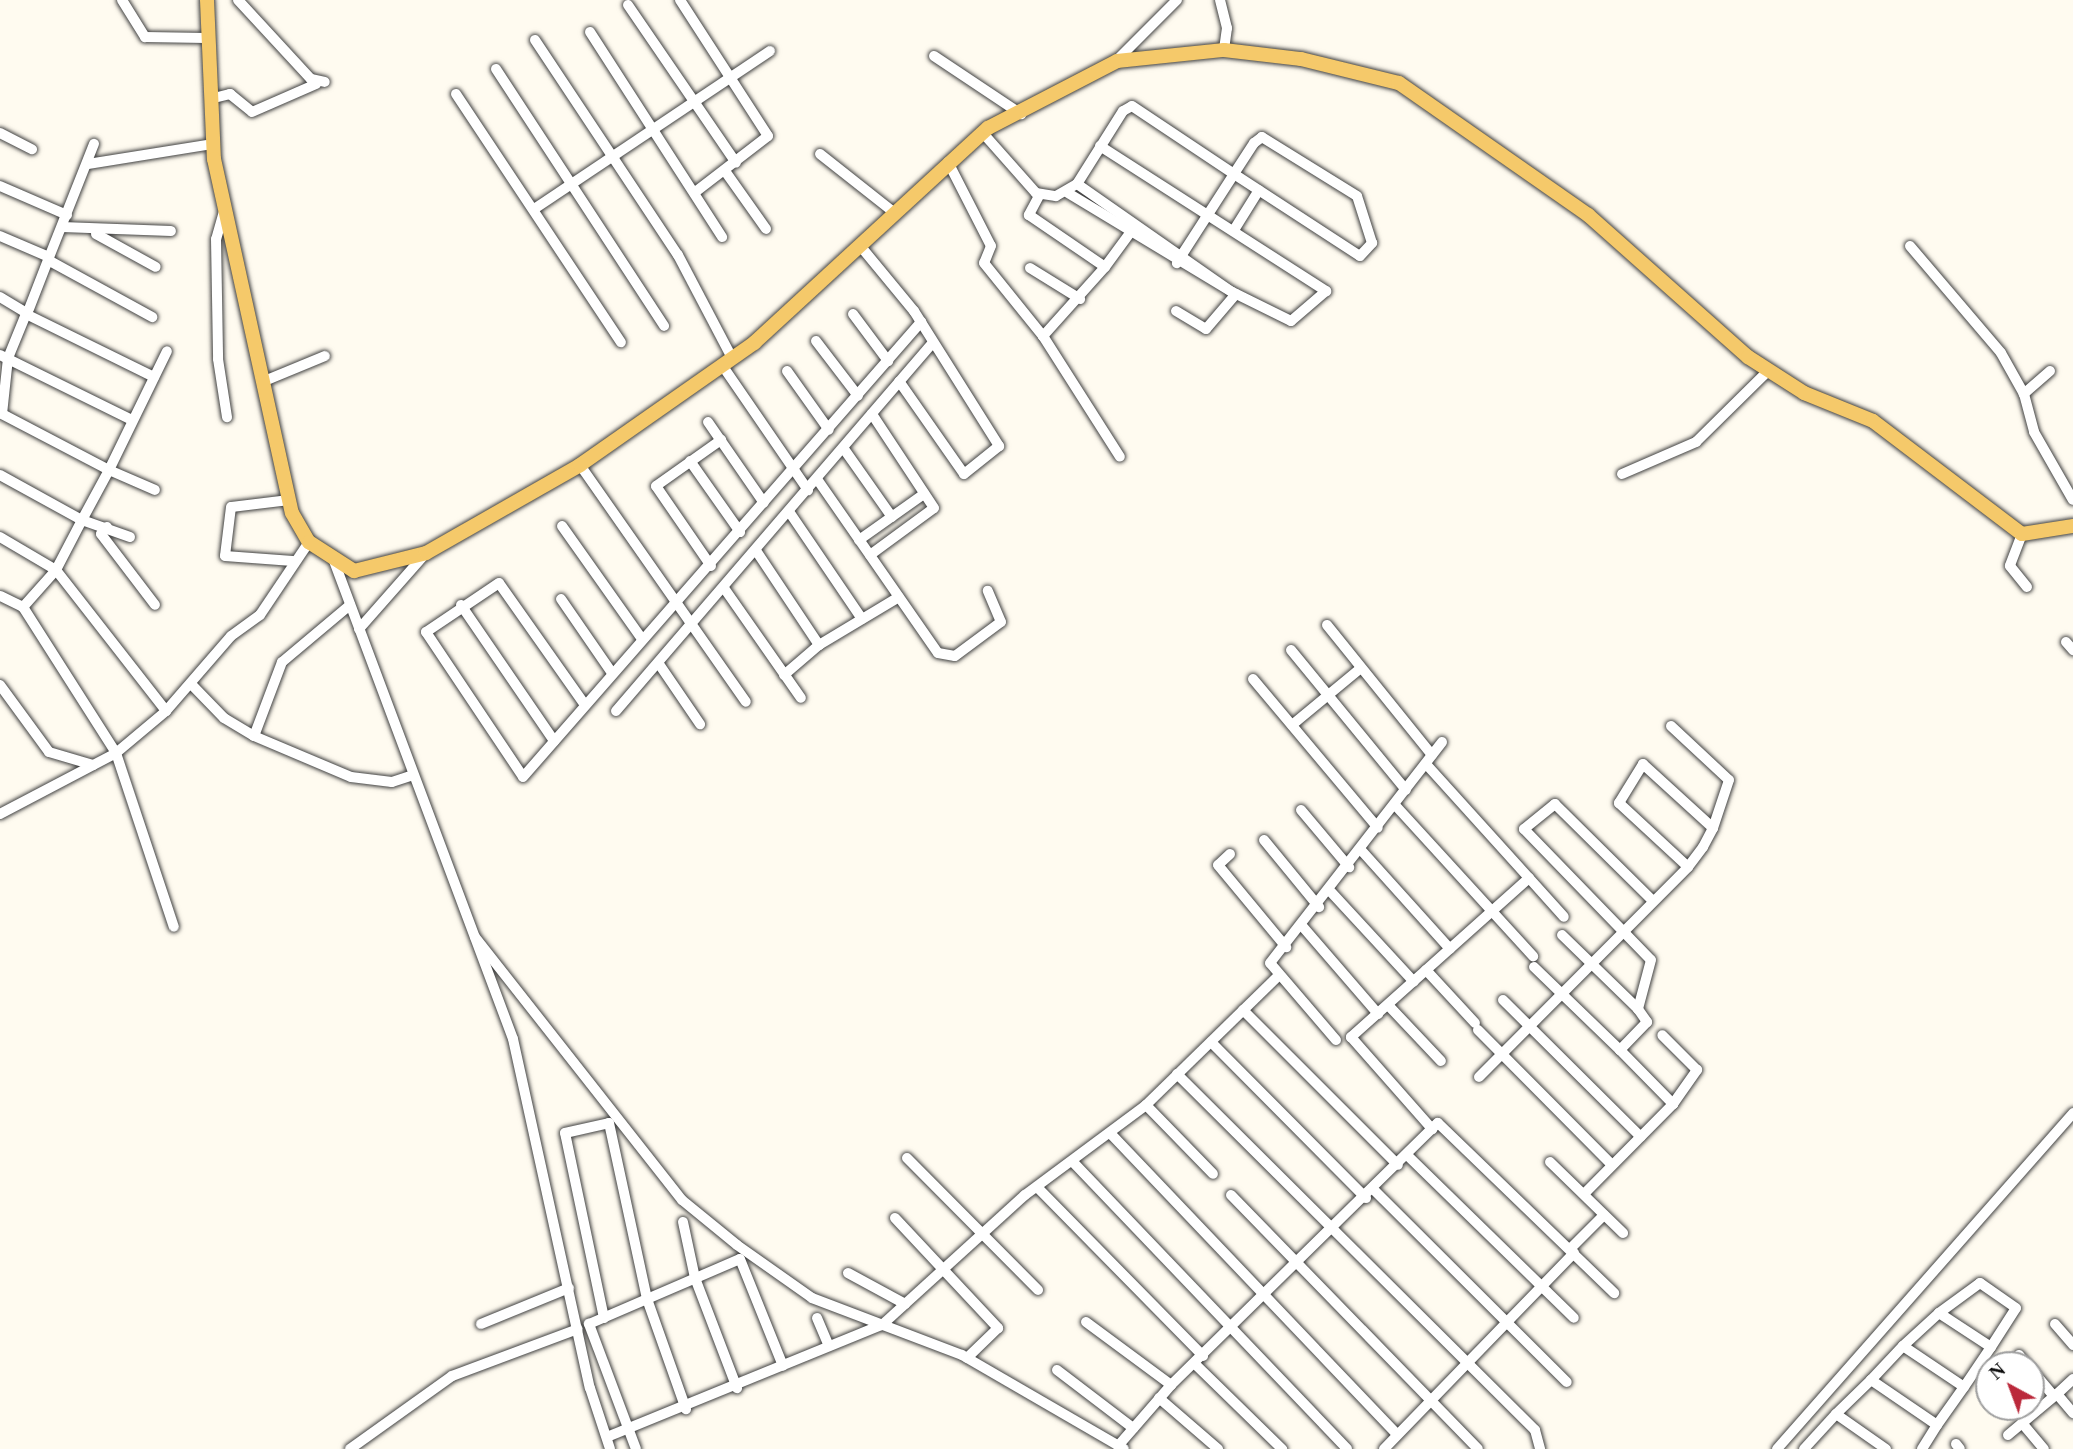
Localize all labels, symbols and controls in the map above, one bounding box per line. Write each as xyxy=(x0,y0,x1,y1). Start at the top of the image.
north arrow xyxy=(1975,1351,2045,1421)
text: N xyxy=(1985,1359,2009,1384)

